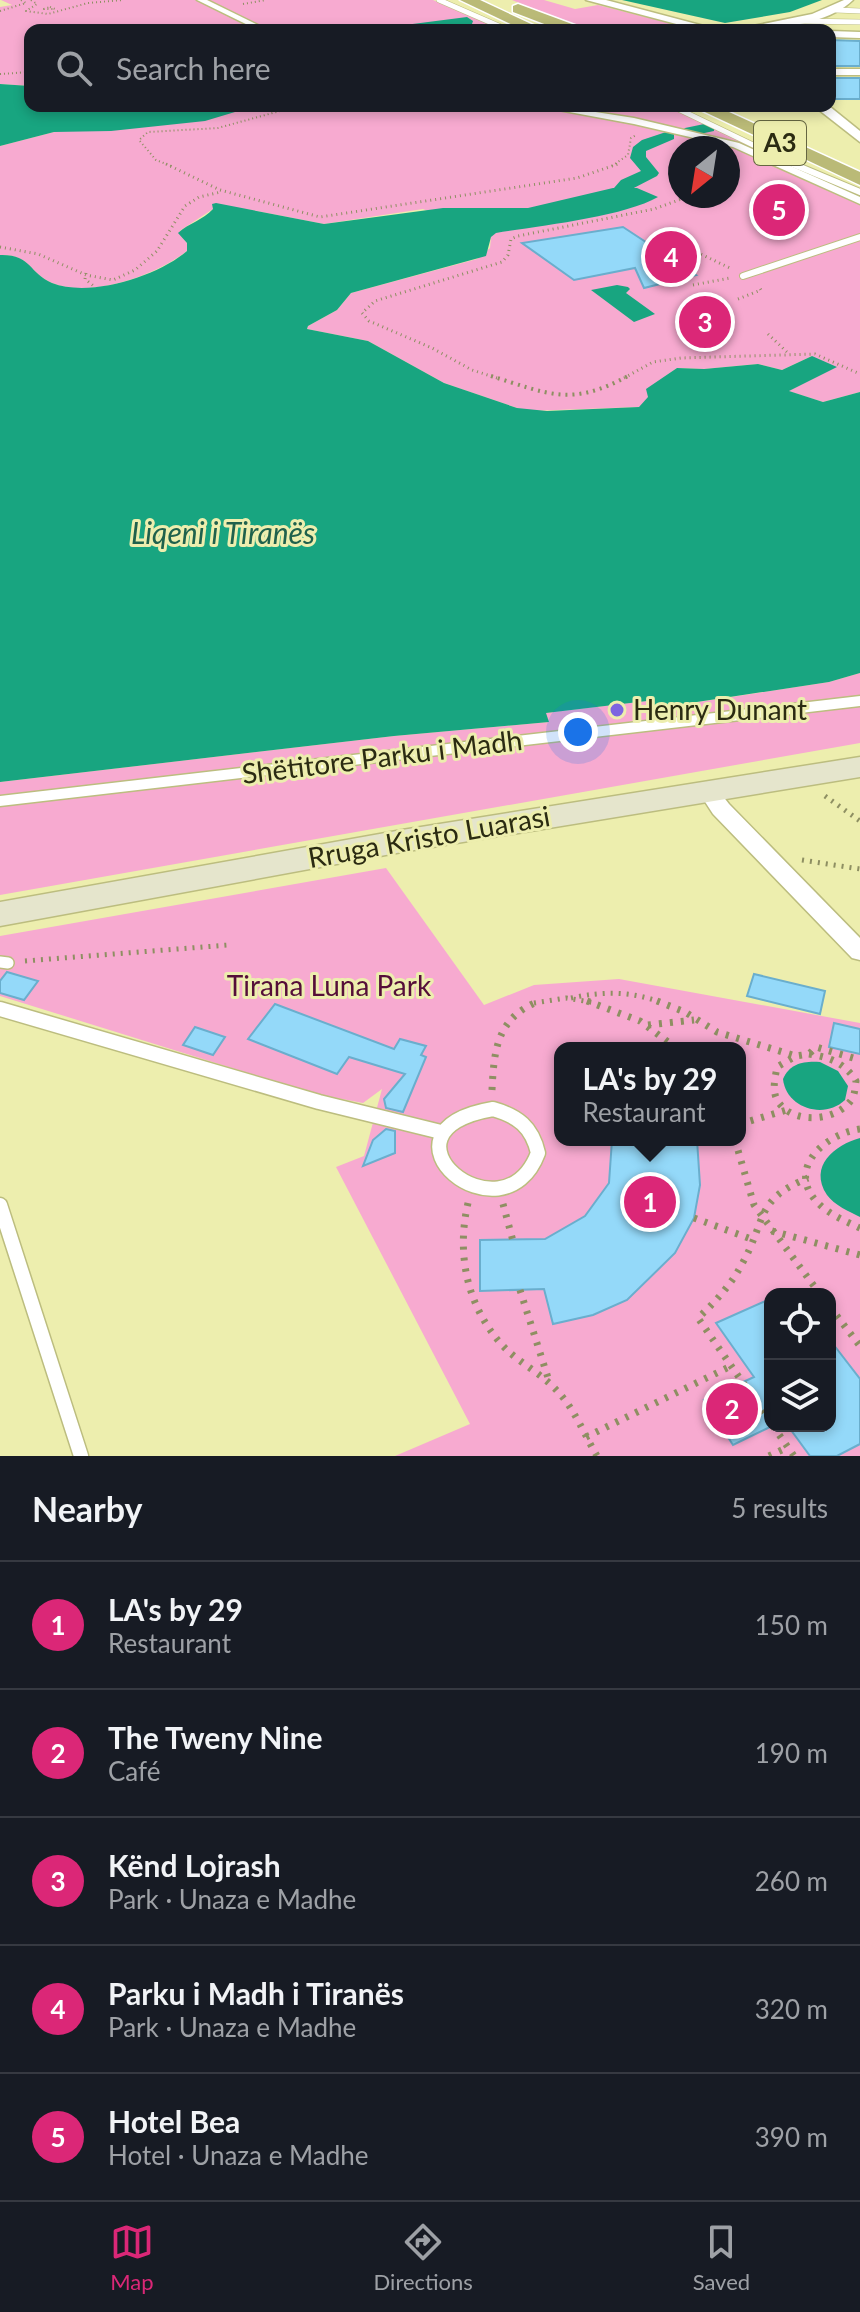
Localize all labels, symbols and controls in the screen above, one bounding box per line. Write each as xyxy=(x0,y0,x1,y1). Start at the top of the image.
search box xyxy=(24,24,836,112)
icon: search xyxy=(52,46,96,90)
text: Search here xyxy=(116,50,271,86)
road number: A3 xyxy=(754,121,806,165)
north arrow xyxy=(668,136,740,208)
pin: 5 xyxy=(753,180,805,240)
pin: 4 xyxy=(645,227,697,287)
pin: 3 xyxy=(679,292,731,352)
water label: Liqeni i Tiranës xyxy=(131,514,315,550)
place label: Henry Dunant xyxy=(633,692,807,726)
marker: Henry Dunant xyxy=(608,701,626,719)
your location xyxy=(558,712,598,752)
street label: Shëtitore Parku i Madh xyxy=(240,722,524,790)
street label: Rruga Kristo Luarasi xyxy=(305,798,553,874)
park label: Tirana Luna Park xyxy=(227,968,432,1002)
popup xyxy=(554,1042,746,1146)
text: LA's by 29 xyxy=(583,1060,717,1096)
text: Restaurant xyxy=(583,1096,706,1128)
pin: 1 xyxy=(624,1172,676,1232)
map controls xyxy=(764,1288,836,1432)
button: locate xyxy=(764,1288,836,1360)
button: layers xyxy=(764,1360,836,1432)
pin: 2 xyxy=(706,1379,758,1439)
text: Nearby xyxy=(32,1488,143,1529)
text: 5 results xyxy=(731,1492,828,1524)
text: LA's by 29 xyxy=(108,1591,243,1627)
text: 1 xyxy=(50,1609,66,1641)
text: 150 m xyxy=(755,1609,828,1641)
text: Restaurant xyxy=(108,1627,231,1659)
text: The Tweny Nine xyxy=(108,1719,323,1755)
text: 2 xyxy=(50,1737,66,1769)
text: 190 m xyxy=(755,1737,828,1769)
text: Café xyxy=(108,1755,161,1787)
text: Kënd Lojrash xyxy=(108,1847,281,1883)
text: 3 xyxy=(50,1865,66,1897)
text: 260 m xyxy=(755,1865,828,1897)
text: Park · Unaza e Madhe xyxy=(108,1883,356,1915)
text: Parku i Madh i Tiranës xyxy=(108,1975,404,2011)
text: 4 xyxy=(50,1993,66,2025)
text: 320 m xyxy=(755,1993,828,2025)
text: Park · Unaza e Madhe xyxy=(108,2011,356,2043)
text: Hotel Bea xyxy=(108,2103,240,2139)
text: 5 xyxy=(50,2121,66,2153)
text: 390 m xyxy=(755,2121,828,2153)
text: Hotel · Unaza e Madhe xyxy=(108,2139,369,2171)
tab: Map xyxy=(110,2220,154,2295)
tab: Directions xyxy=(374,2220,473,2295)
tab: Saved xyxy=(693,2220,750,2295)

